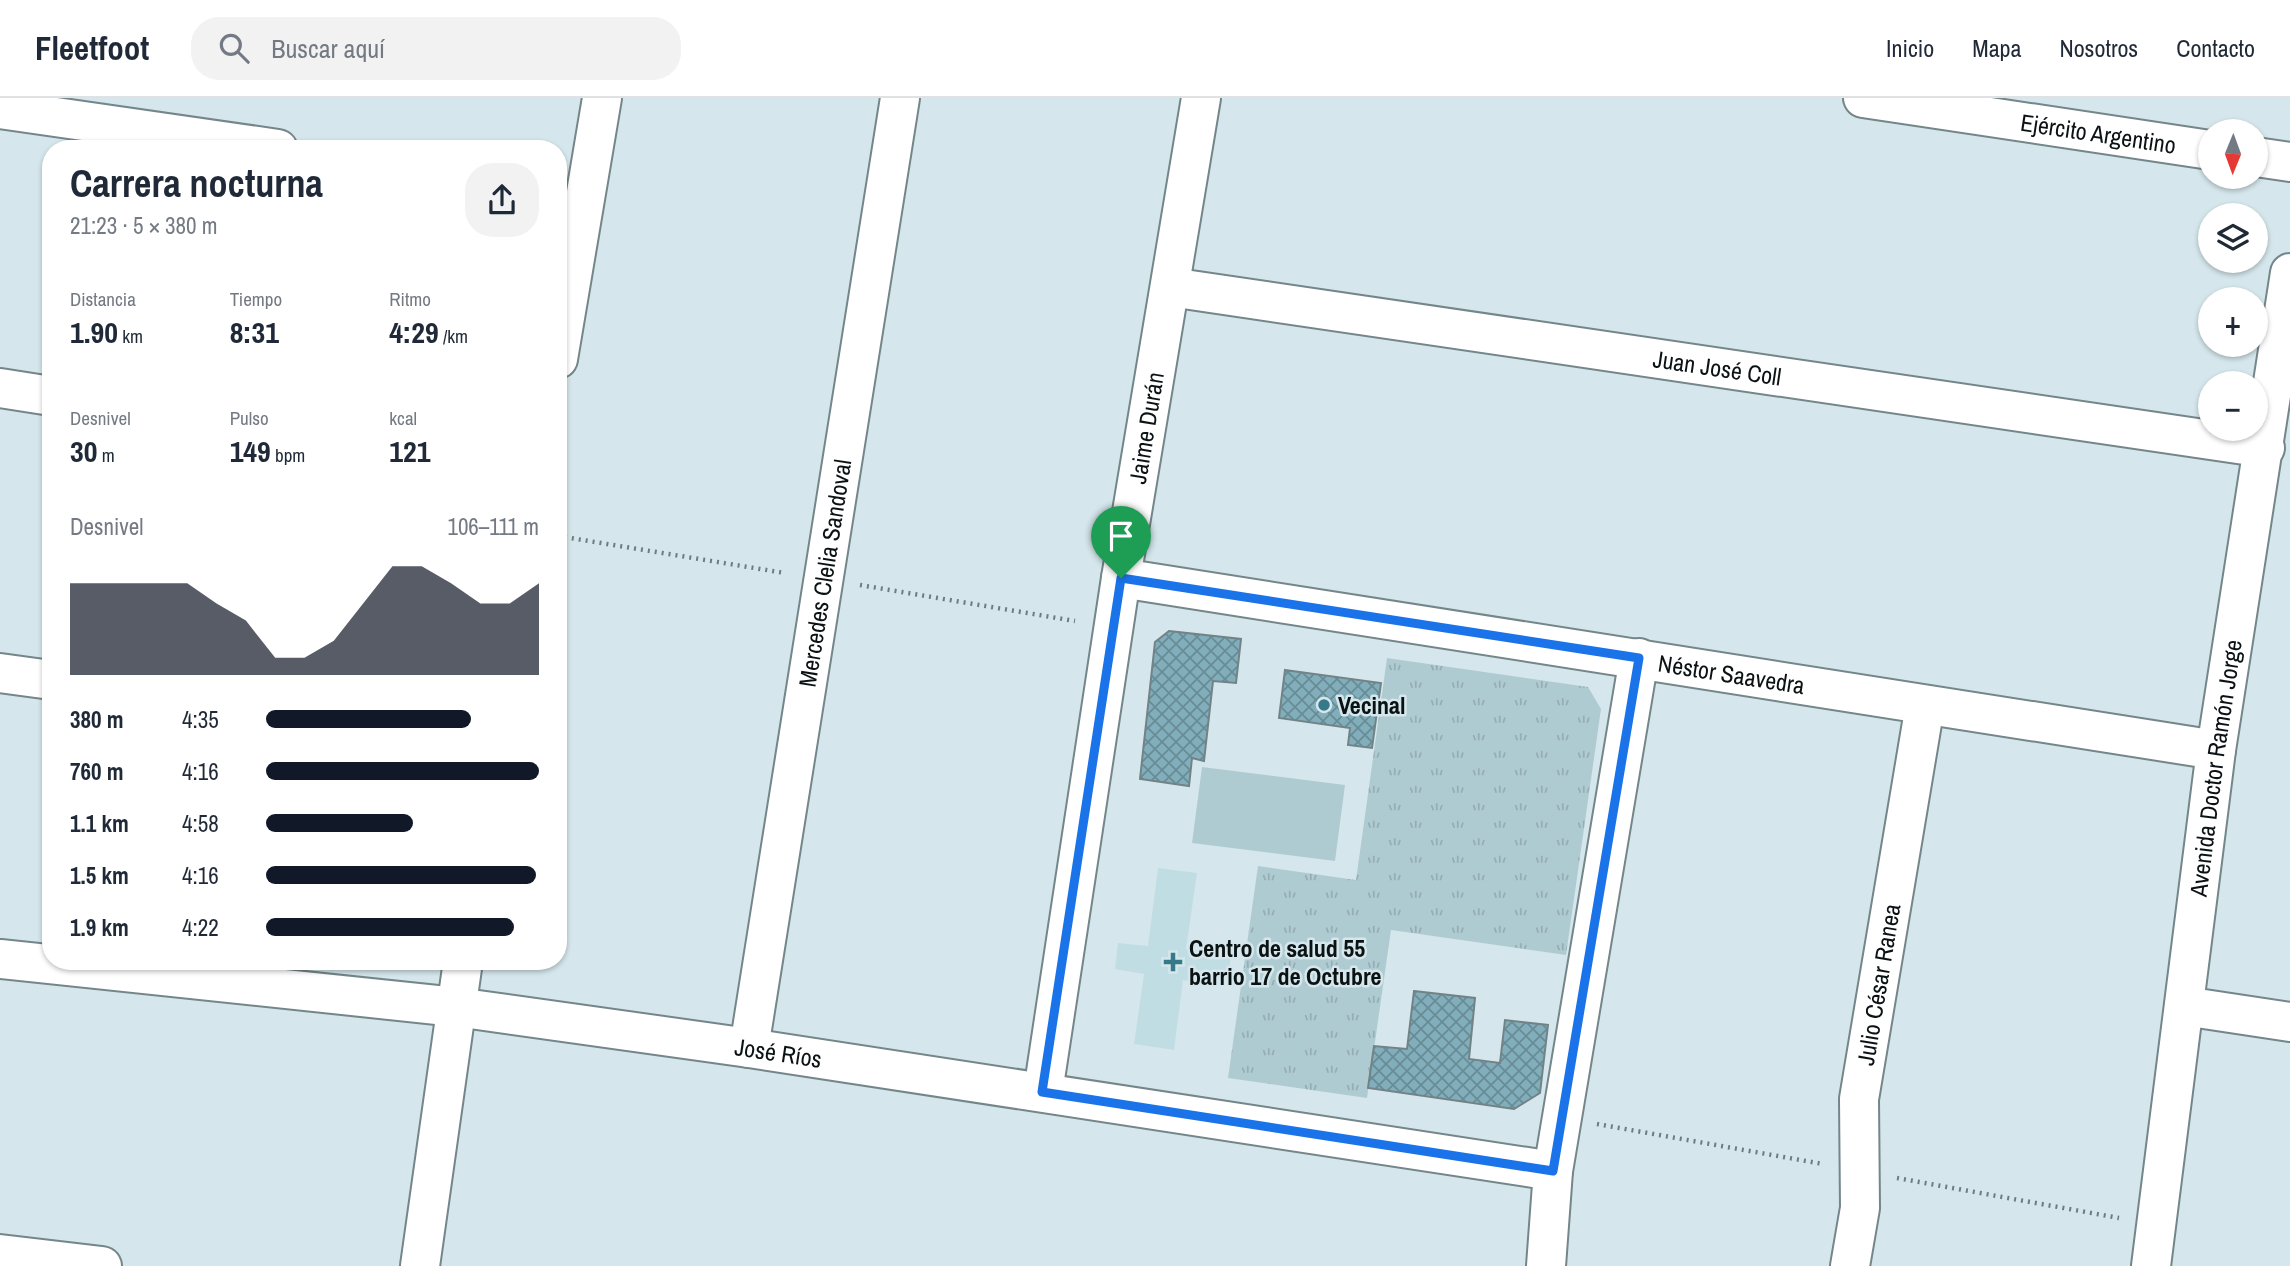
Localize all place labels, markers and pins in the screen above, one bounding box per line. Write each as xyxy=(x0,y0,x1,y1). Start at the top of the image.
pin xyxy=(1091,506,1151,578)
place label: Vecinal xyxy=(1338,689,1406,721)
marker: Vecinal xyxy=(1316,697,1332,713)
place label: Centro de salud 55 barrio 17 de Octubre xyxy=(1189,932,1382,992)
marker: Centro de salud 55 barrio 17 de Octubre xyxy=(1163,952,1183,972)

